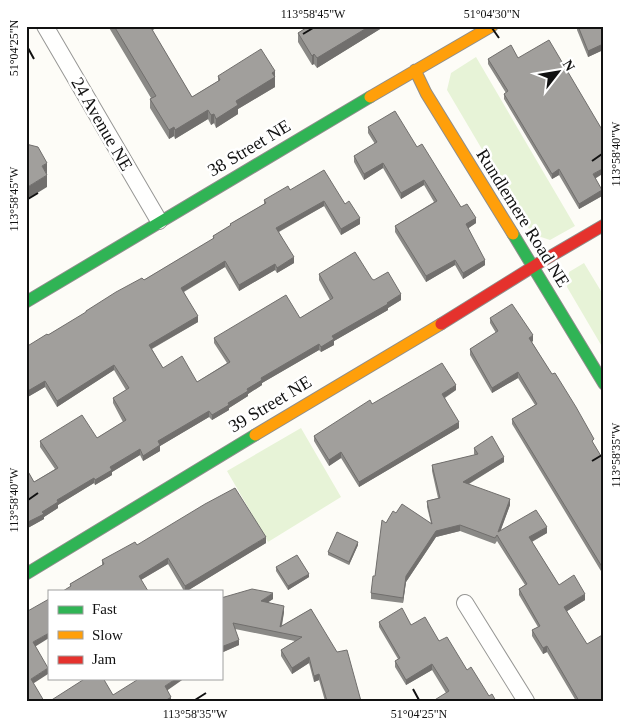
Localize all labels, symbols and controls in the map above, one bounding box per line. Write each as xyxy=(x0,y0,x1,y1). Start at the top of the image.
text: 113°58'45"W xyxy=(281,7,346,21)
text: 51°04'30"N xyxy=(464,7,521,21)
text: 51°04'25"N xyxy=(7,19,21,76)
north arrow xyxy=(532,48,582,98)
text: N xyxy=(560,57,578,74)
street label: 24 Avenue NE xyxy=(67,74,137,174)
street label: 38 Street NE xyxy=(204,115,294,181)
text: 113°58'40"W xyxy=(609,121,623,186)
street label: Rundlemere Road NE xyxy=(472,145,574,291)
text: 113°58'45"W xyxy=(7,166,21,231)
street label: 39 Street NE xyxy=(225,371,315,437)
text: 113°58'35"W xyxy=(609,422,623,487)
text: 113°58'40"W xyxy=(7,467,21,532)
legend xyxy=(48,590,222,680)
text: Fast xyxy=(92,601,118,617)
text: Slow xyxy=(92,627,123,643)
text: Jam xyxy=(92,651,116,667)
text: 113°58'35"W xyxy=(163,707,228,721)
text: 51°04'25"N xyxy=(391,707,448,721)

